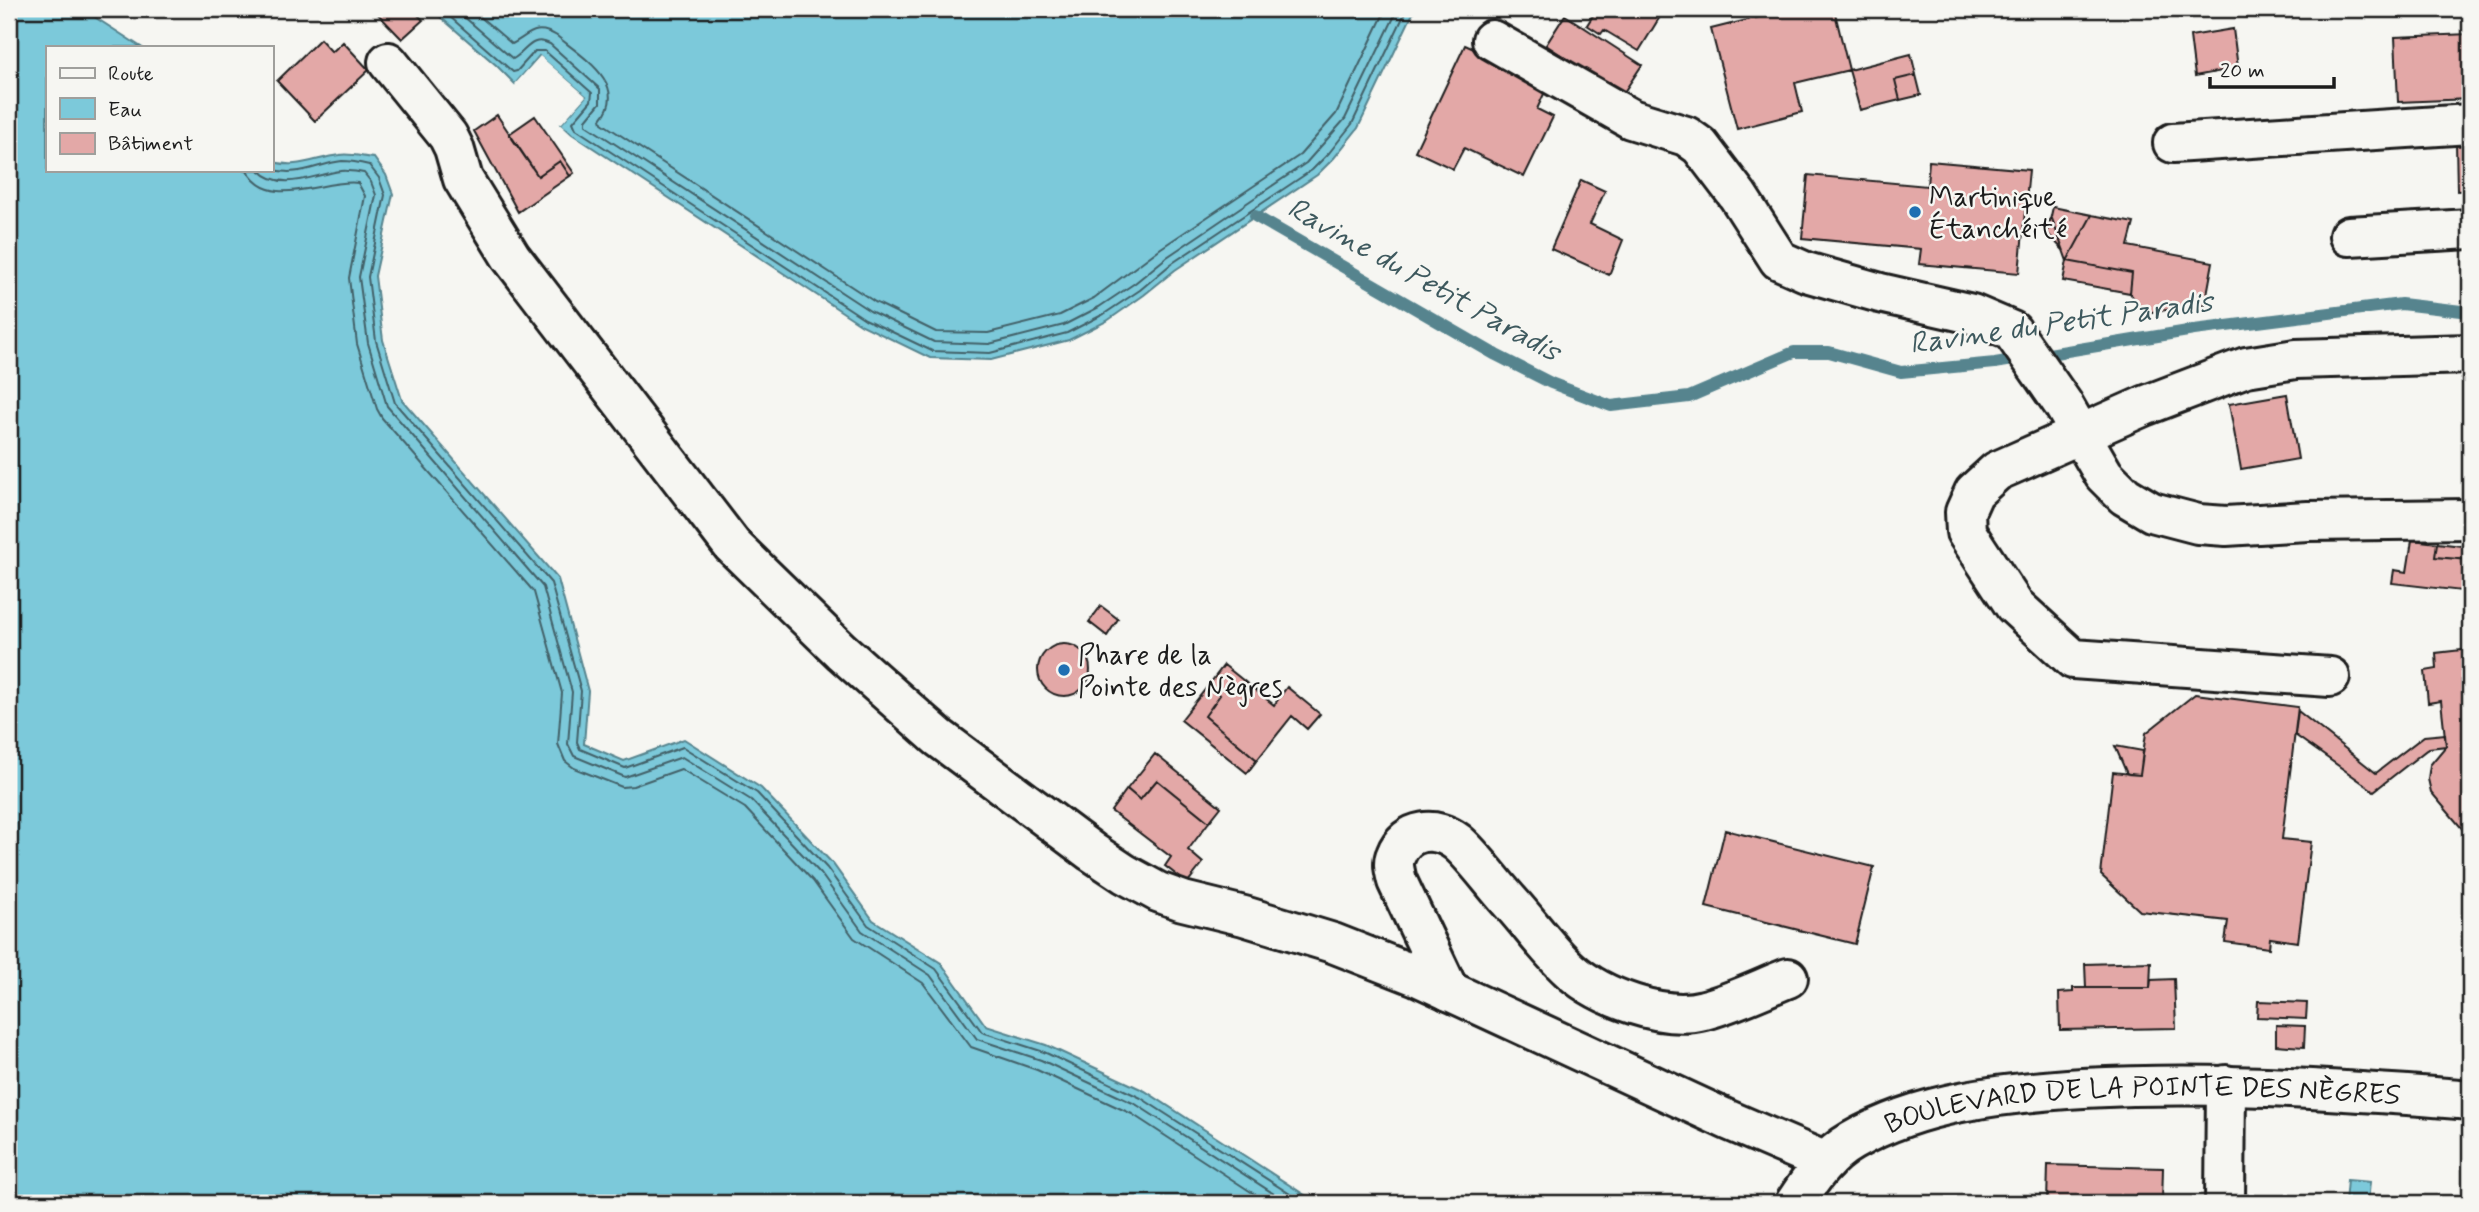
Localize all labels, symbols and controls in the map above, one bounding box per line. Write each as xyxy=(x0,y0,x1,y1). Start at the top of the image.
legend xyxy=(46,46,273,172)
scale bar xyxy=(2210,46,2334,90)
text: 20 m xyxy=(2220,57,2265,85)
text: Route xyxy=(108,60,154,88)
text: Eau xyxy=(108,96,142,124)
text: Bâtiment xyxy=(108,130,193,158)
place label: Martinique Étanchéité xyxy=(1929,180,2067,249)
water label: Ravine du Petit Paradis xyxy=(1280,189,1569,373)
marker: Martinique Étanchéité xyxy=(1907,204,1923,220)
water label: Ravine du Petit Paradis xyxy=(1907,283,2218,364)
place label: Phare de la Pointe des Nègres xyxy=(1078,638,1283,707)
marker: Phare de la Pointe des Nègres xyxy=(1056,662,1072,678)
street label: BOULEVARD DE LA POINTE DES NÈGRES xyxy=(1880,1069,2402,1144)

